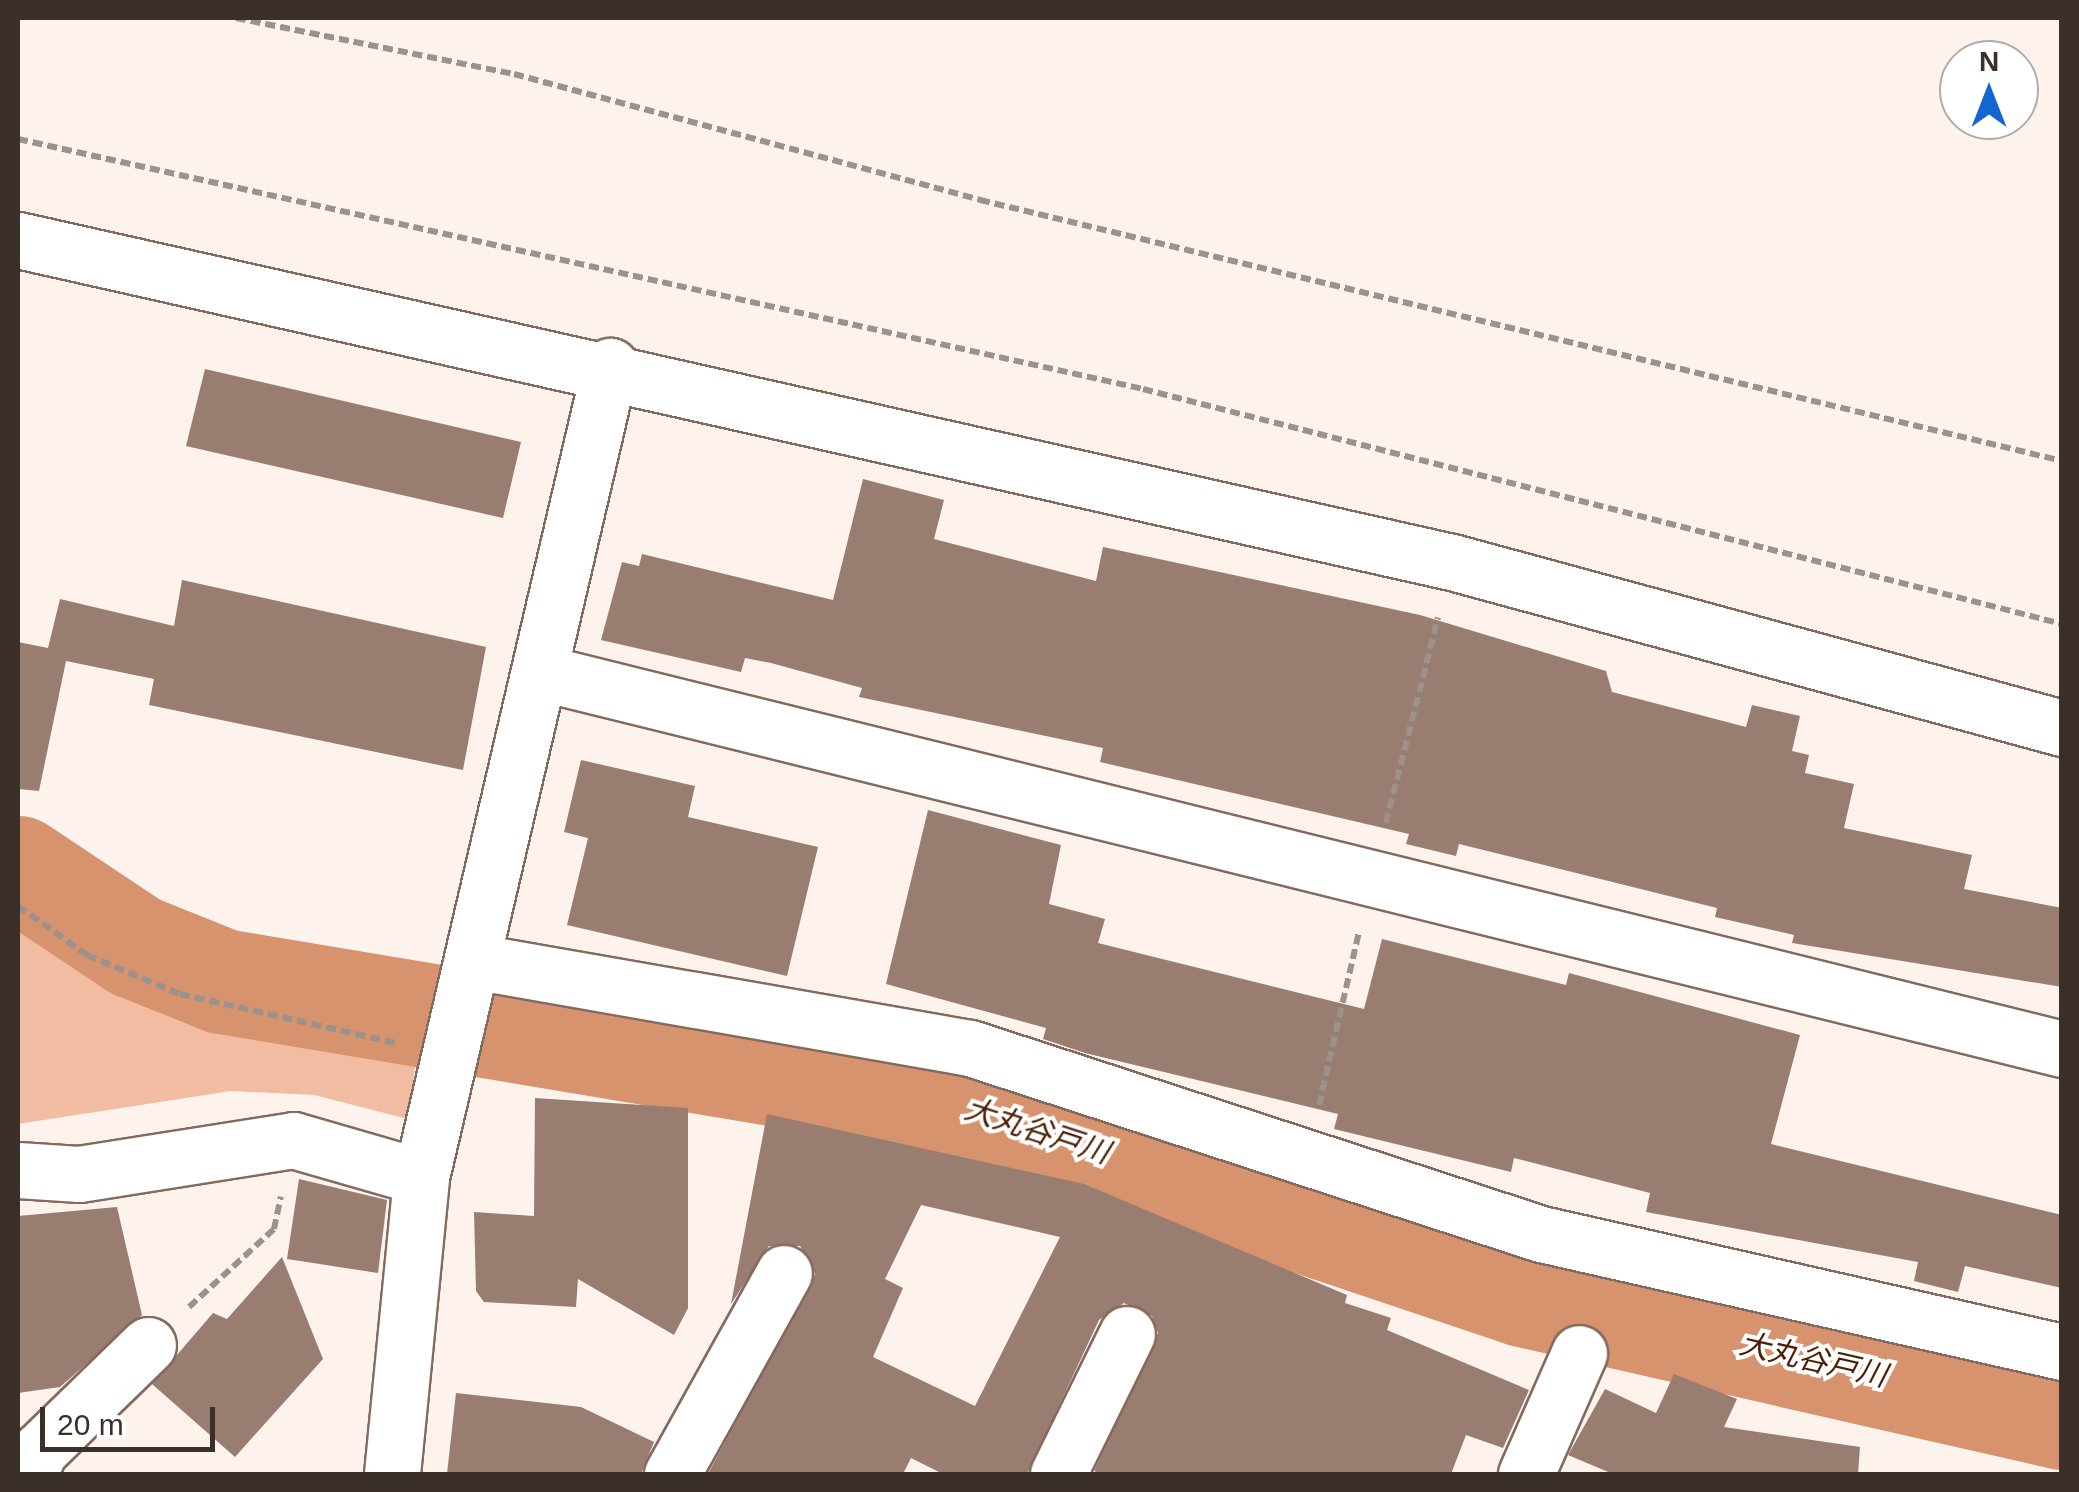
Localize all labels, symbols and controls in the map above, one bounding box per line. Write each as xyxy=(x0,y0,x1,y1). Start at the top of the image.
north arrow xyxy=(1939,40,2039,140)
text: N xyxy=(1979,46,1999,77)
water label: 大丸谷戸川 xyxy=(960,1091,1114,1171)
water label: 大丸谷戸川 xyxy=(1736,1326,1890,1394)
scale bar xyxy=(45,1387,220,1449)
text: 20 m xyxy=(57,1408,124,1441)

